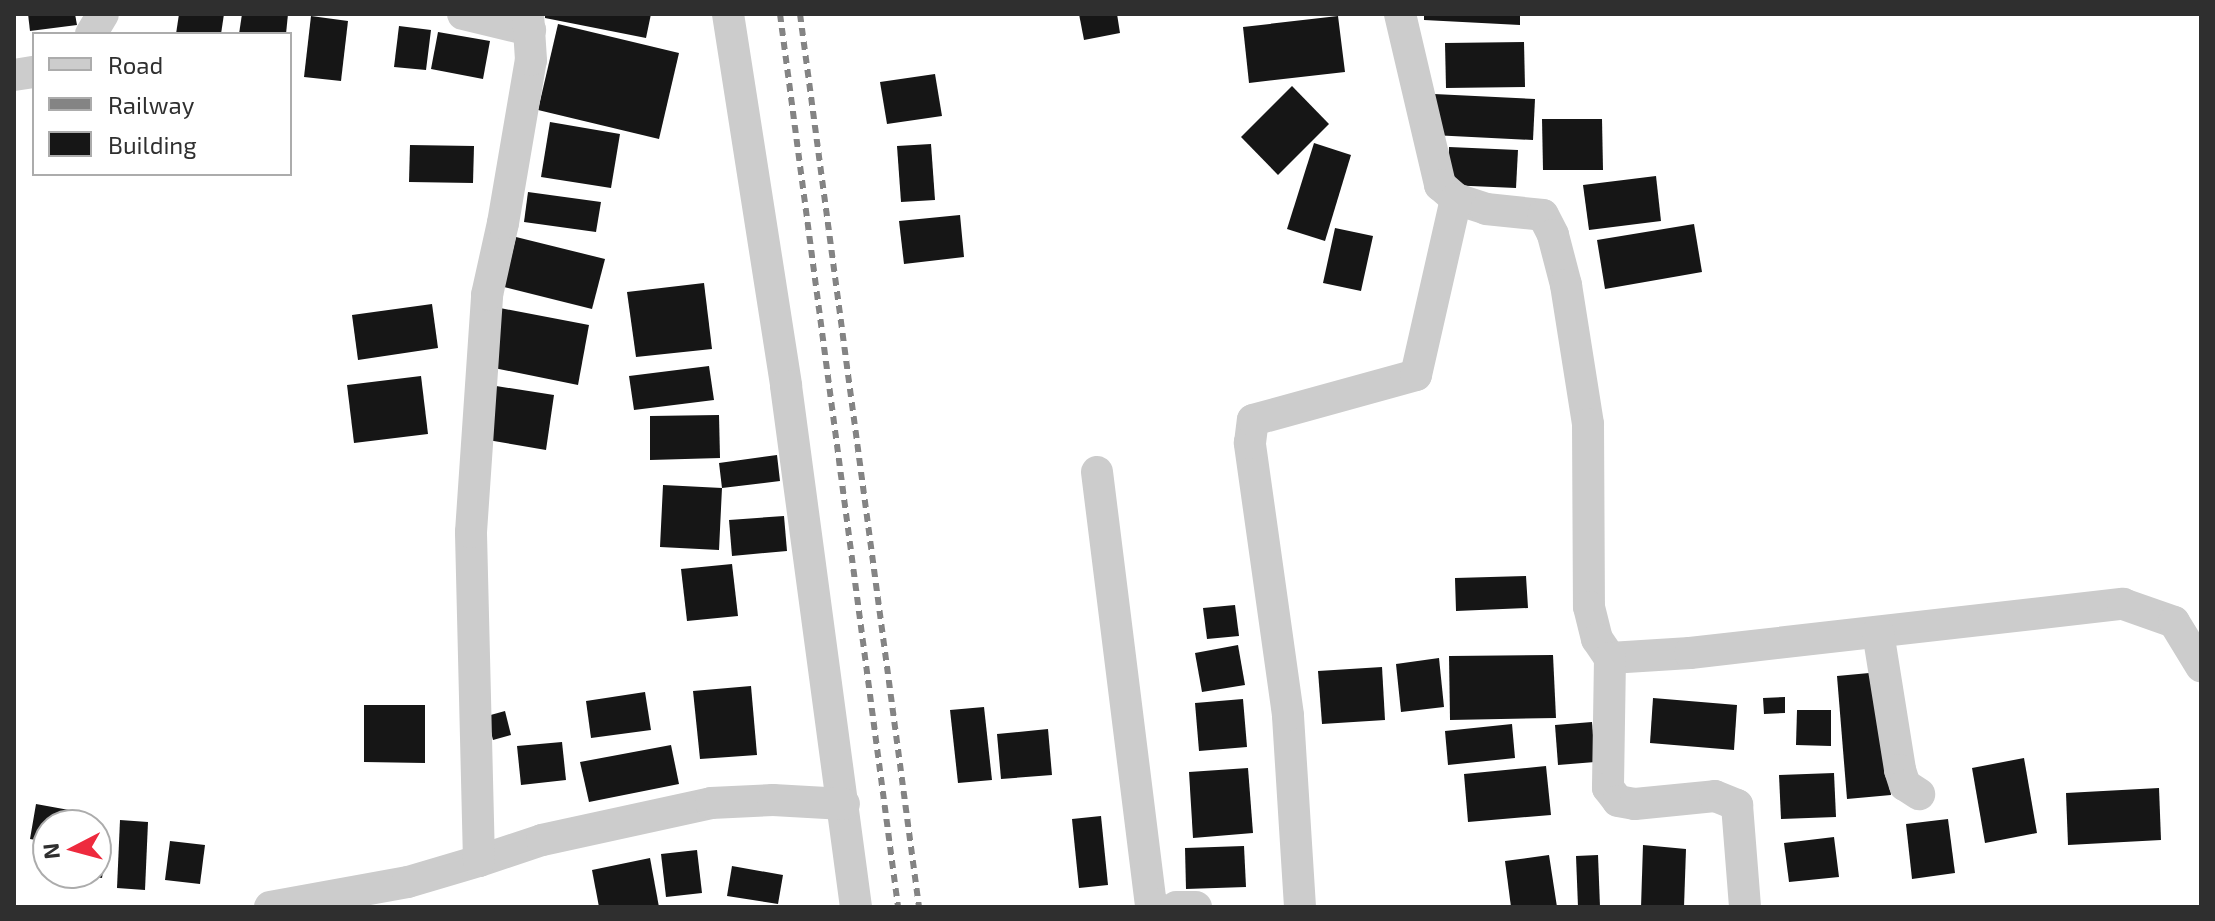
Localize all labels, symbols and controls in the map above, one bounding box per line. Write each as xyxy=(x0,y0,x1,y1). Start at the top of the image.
legend xyxy=(32,32,292,176)
text: Road xyxy=(108,50,163,79)
text: Railway xyxy=(108,90,194,119)
text: Building xyxy=(108,130,197,159)
north arrow xyxy=(32,809,112,889)
text: N xyxy=(36,842,64,861)

